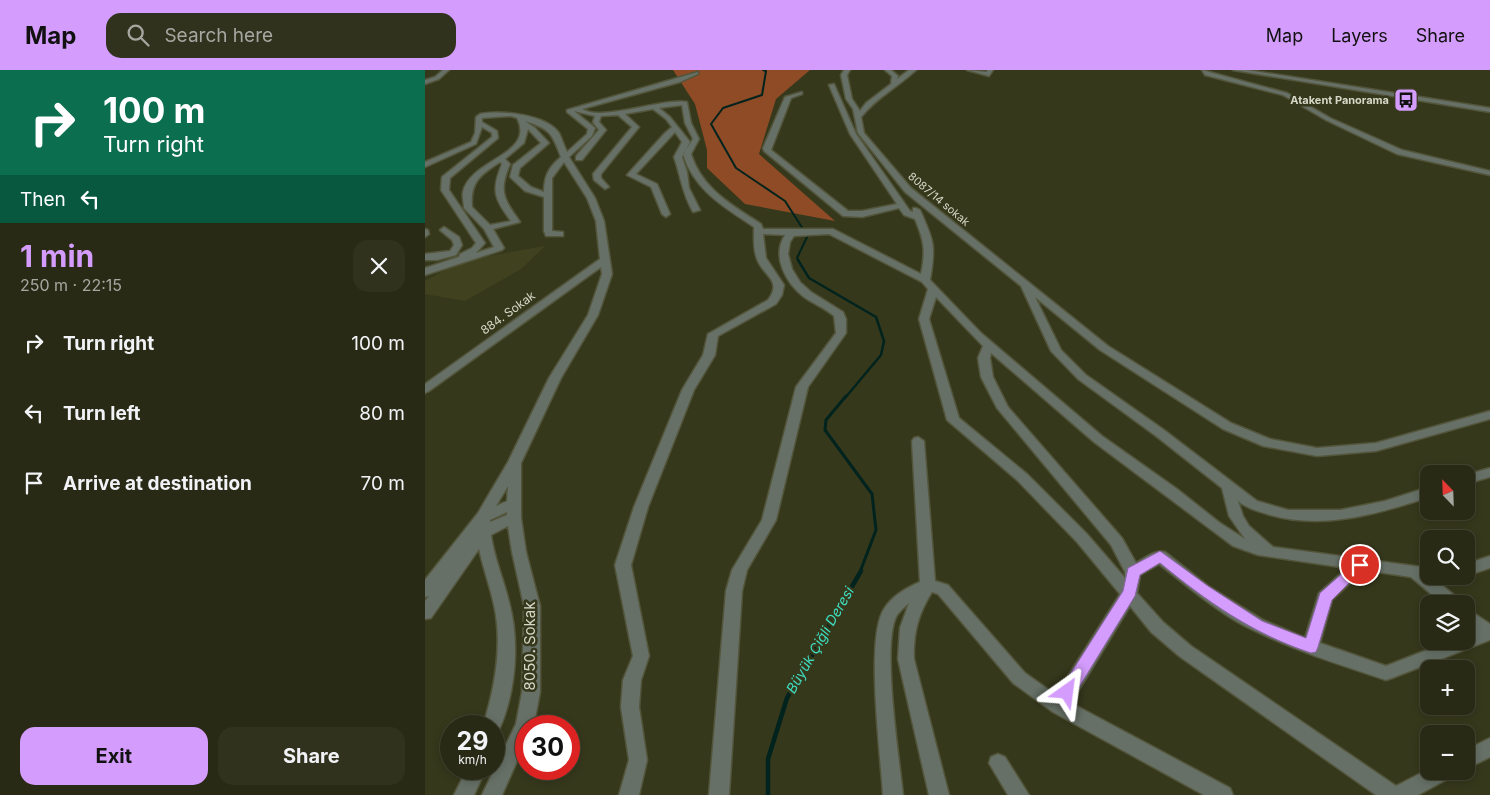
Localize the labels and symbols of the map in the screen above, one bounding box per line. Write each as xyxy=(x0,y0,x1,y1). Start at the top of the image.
bus stop icon: Atakent Panorama xyxy=(1393,87,1419,113)
place label: Atakent Panorama xyxy=(1290,93,1389,107)
street label: 8087/14 sokak xyxy=(905,169,973,229)
street label: 884. Sokak xyxy=(477,288,538,337)
north arrow xyxy=(1420,465,1475,520)
pin xyxy=(1339,544,1381,586)
water label: Büyük Çiğli Deresi xyxy=(782,583,857,696)
street label: 8050. Sokak xyxy=(520,601,539,691)
position arrow xyxy=(1040,665,1092,717)
speed limit sign: 30 xyxy=(515,715,580,780)

